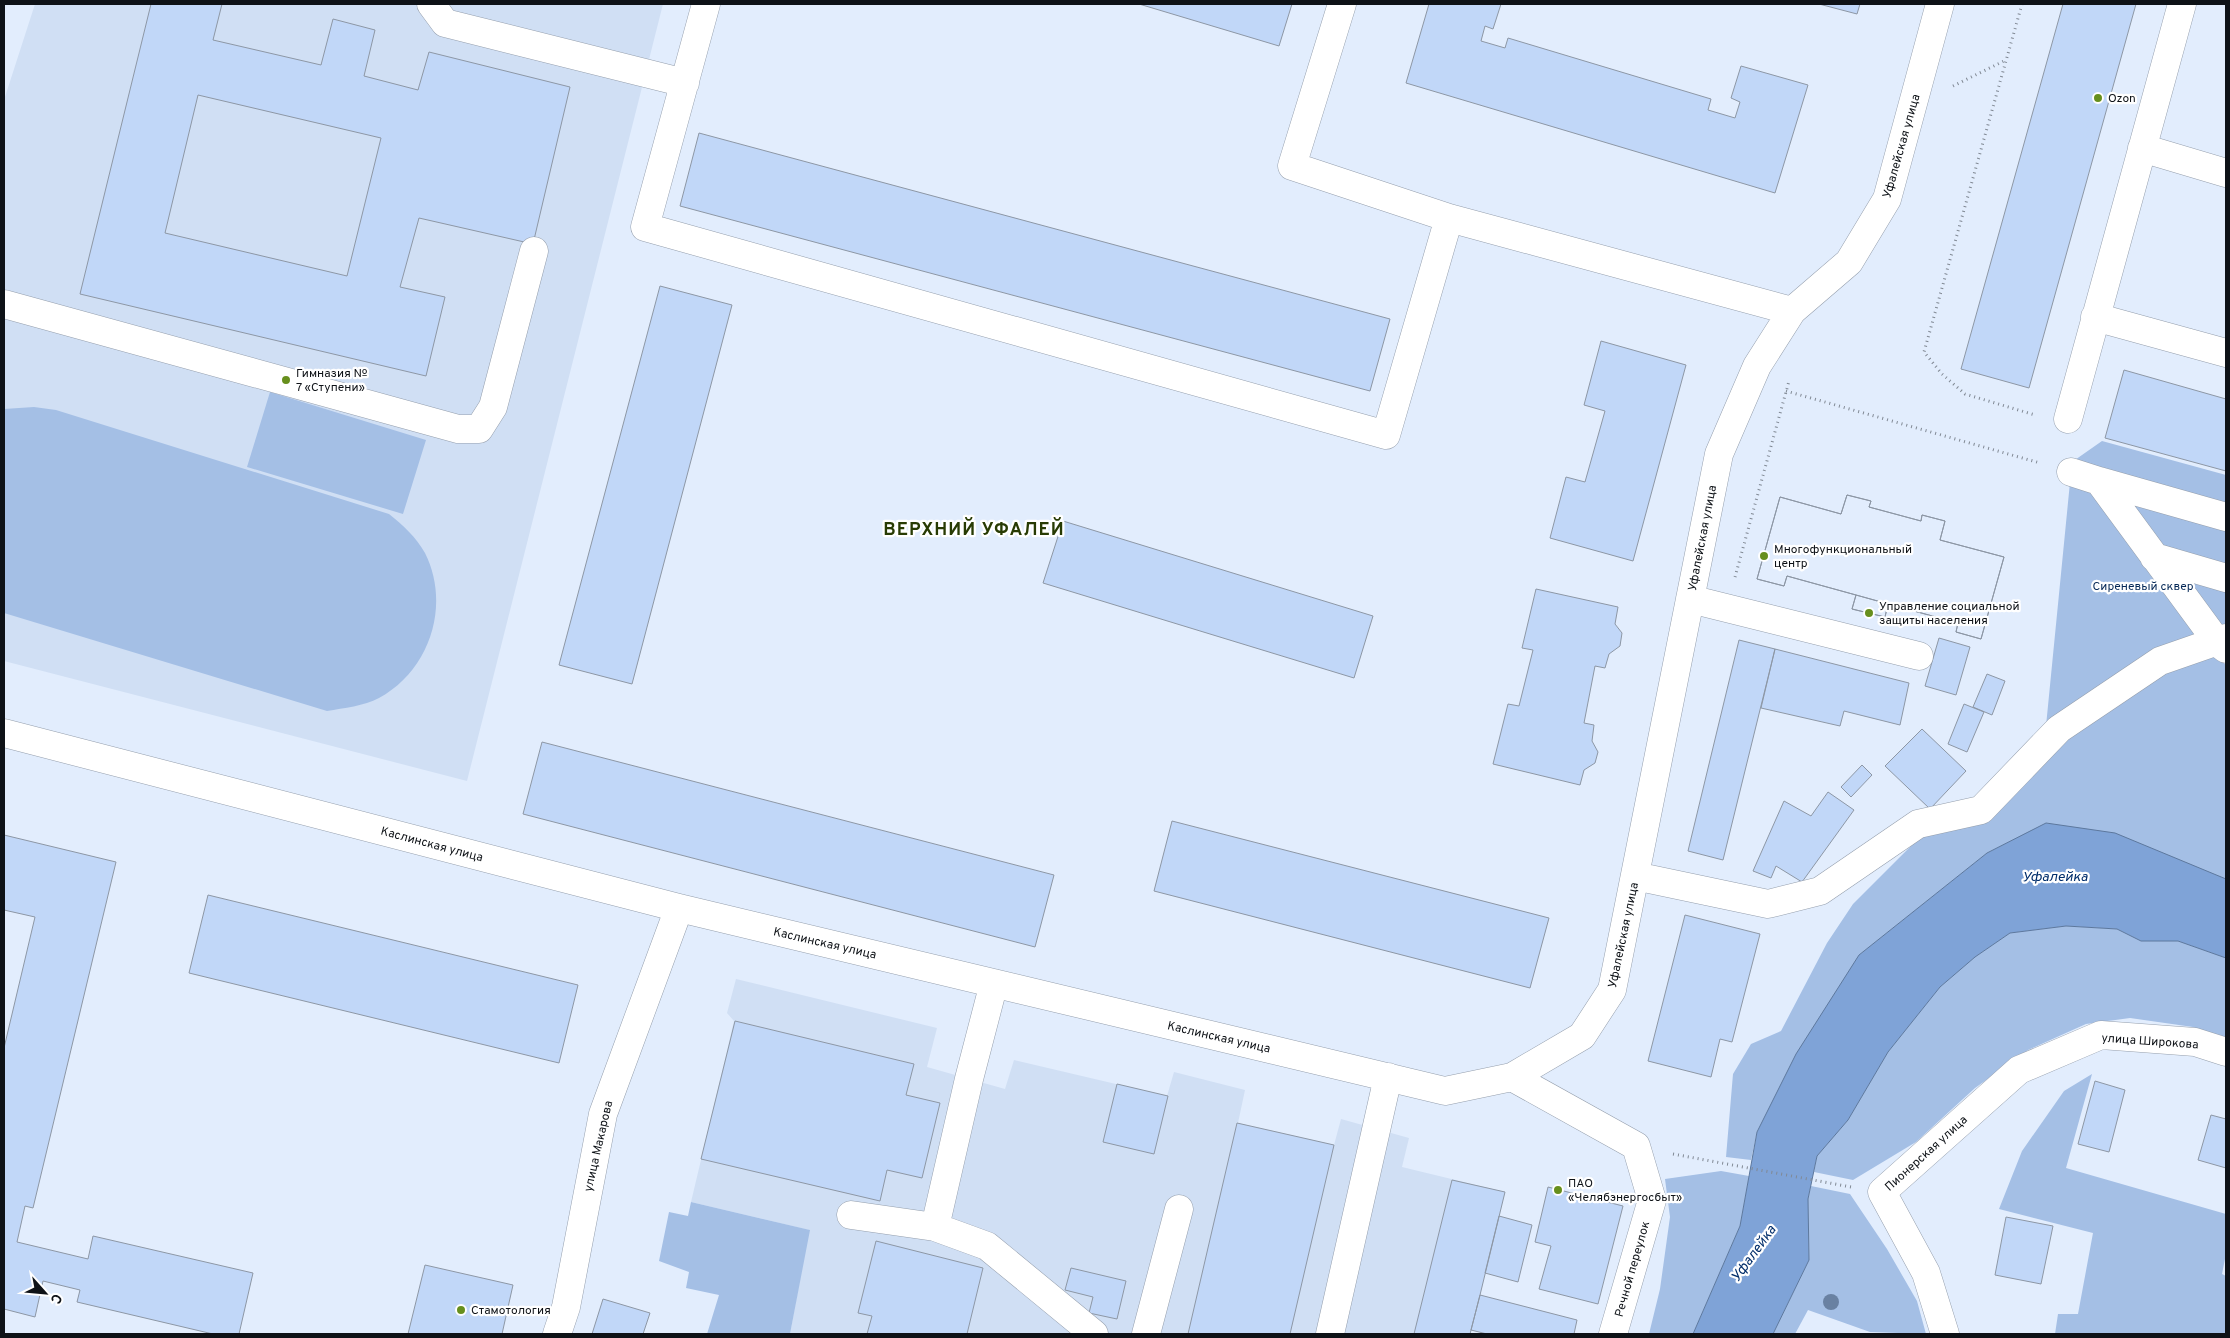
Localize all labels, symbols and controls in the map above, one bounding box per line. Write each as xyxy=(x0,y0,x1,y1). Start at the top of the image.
place label: Ozon xyxy=(2108,91,2136,107)
street label: Уфалейская улица xyxy=(1879,92,1924,200)
marker: Ozon xyxy=(2092,92,2104,104)
place label: Гимназия № 7 «Ступени» xyxy=(296,366,368,396)
marker: Гимназия № 7 «Ступени» xyxy=(280,374,292,386)
street label: Уфалейская улица xyxy=(1685,484,1721,593)
district label: ВЕРХНИЙ УФАЛЕЙ xyxy=(883,517,1065,542)
place label: Многофункциональный центр xyxy=(1774,542,1912,572)
marker: Многофункциональный центр xyxy=(1758,550,1770,562)
park label: Сиреневый сквер xyxy=(2093,579,2194,595)
place label: Управление социальной защиты населения xyxy=(1879,599,2020,629)
marker: Управление социальной защиты населения xyxy=(1863,607,1875,619)
street label: Каслинская улица xyxy=(379,824,485,866)
water label: Уфалейка xyxy=(2022,869,2089,886)
street label: Уфалейская улица xyxy=(1605,881,1643,989)
street label: Каслинская улица xyxy=(772,924,878,964)
street label: Каслинская улица xyxy=(1166,1018,1272,1058)
street label: улица Широкова xyxy=(2101,1031,2199,1053)
street label: улица Макарова xyxy=(581,1099,617,1193)
street label: Пионерская улица xyxy=(1882,1112,1971,1195)
place label: ПАО «Челябэнергосбыт» xyxy=(1568,1176,1682,1206)
marker: ПАО «Челябэнергосбыт» xyxy=(1552,1184,1564,1196)
street label: Речной переулок xyxy=(1612,1219,1654,1319)
water label: Уфалейка xyxy=(1728,1222,1781,1285)
north arrow xyxy=(20,1268,70,1318)
text: С xyxy=(46,1290,65,1306)
place label: Стамотология xyxy=(471,1303,551,1319)
marker: Стамотология xyxy=(455,1304,467,1316)

